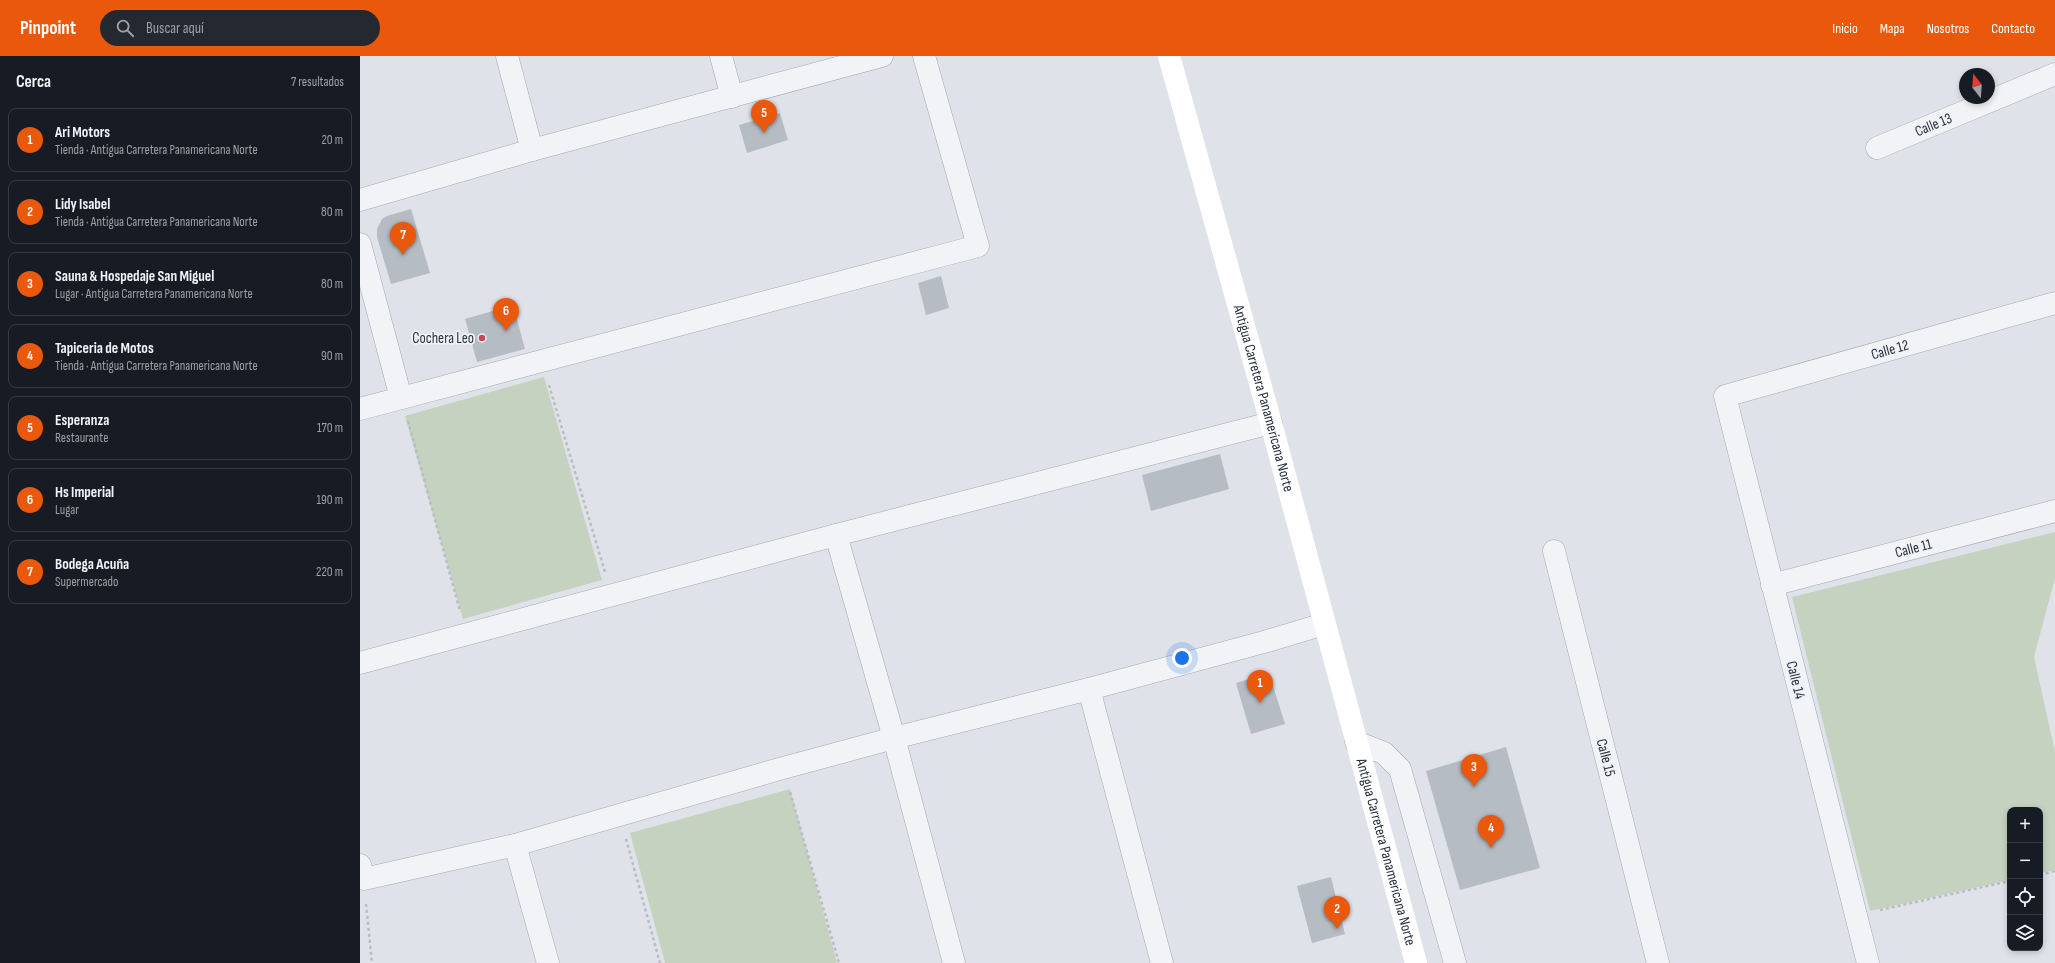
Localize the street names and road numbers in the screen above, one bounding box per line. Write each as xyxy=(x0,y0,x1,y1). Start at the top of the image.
street label: Calle 13 xyxy=(1912,109,1955,141)
street label: Antigua Carretera Panamericana Norte xyxy=(1228,302,1298,494)
street label: Calle 12 xyxy=(1869,336,1911,364)
street label: Calle 11 xyxy=(1893,534,1935,562)
street label: Calle 14 xyxy=(1782,659,1809,701)
street label: Calle 15 xyxy=(1592,737,1620,778)
street label: Antigua Carretera Panamericana Norte xyxy=(1351,755,1420,948)

